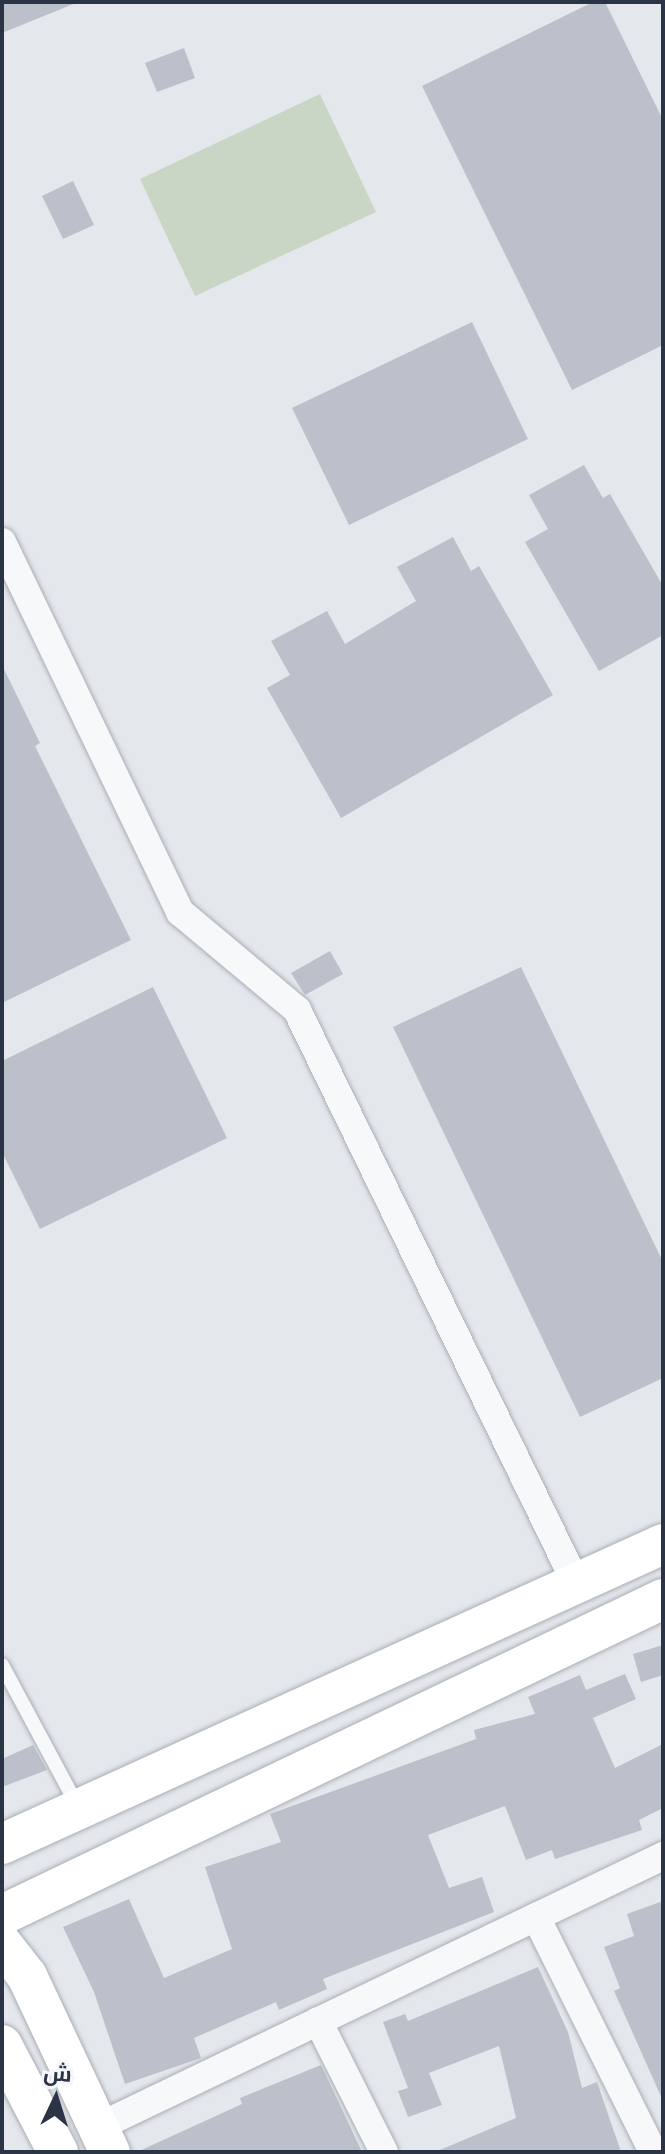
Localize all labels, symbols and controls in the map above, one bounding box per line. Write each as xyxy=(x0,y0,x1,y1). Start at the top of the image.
north arrow xyxy=(16,2058,96,2138)
text: ش xyxy=(43,2059,73,2088)

